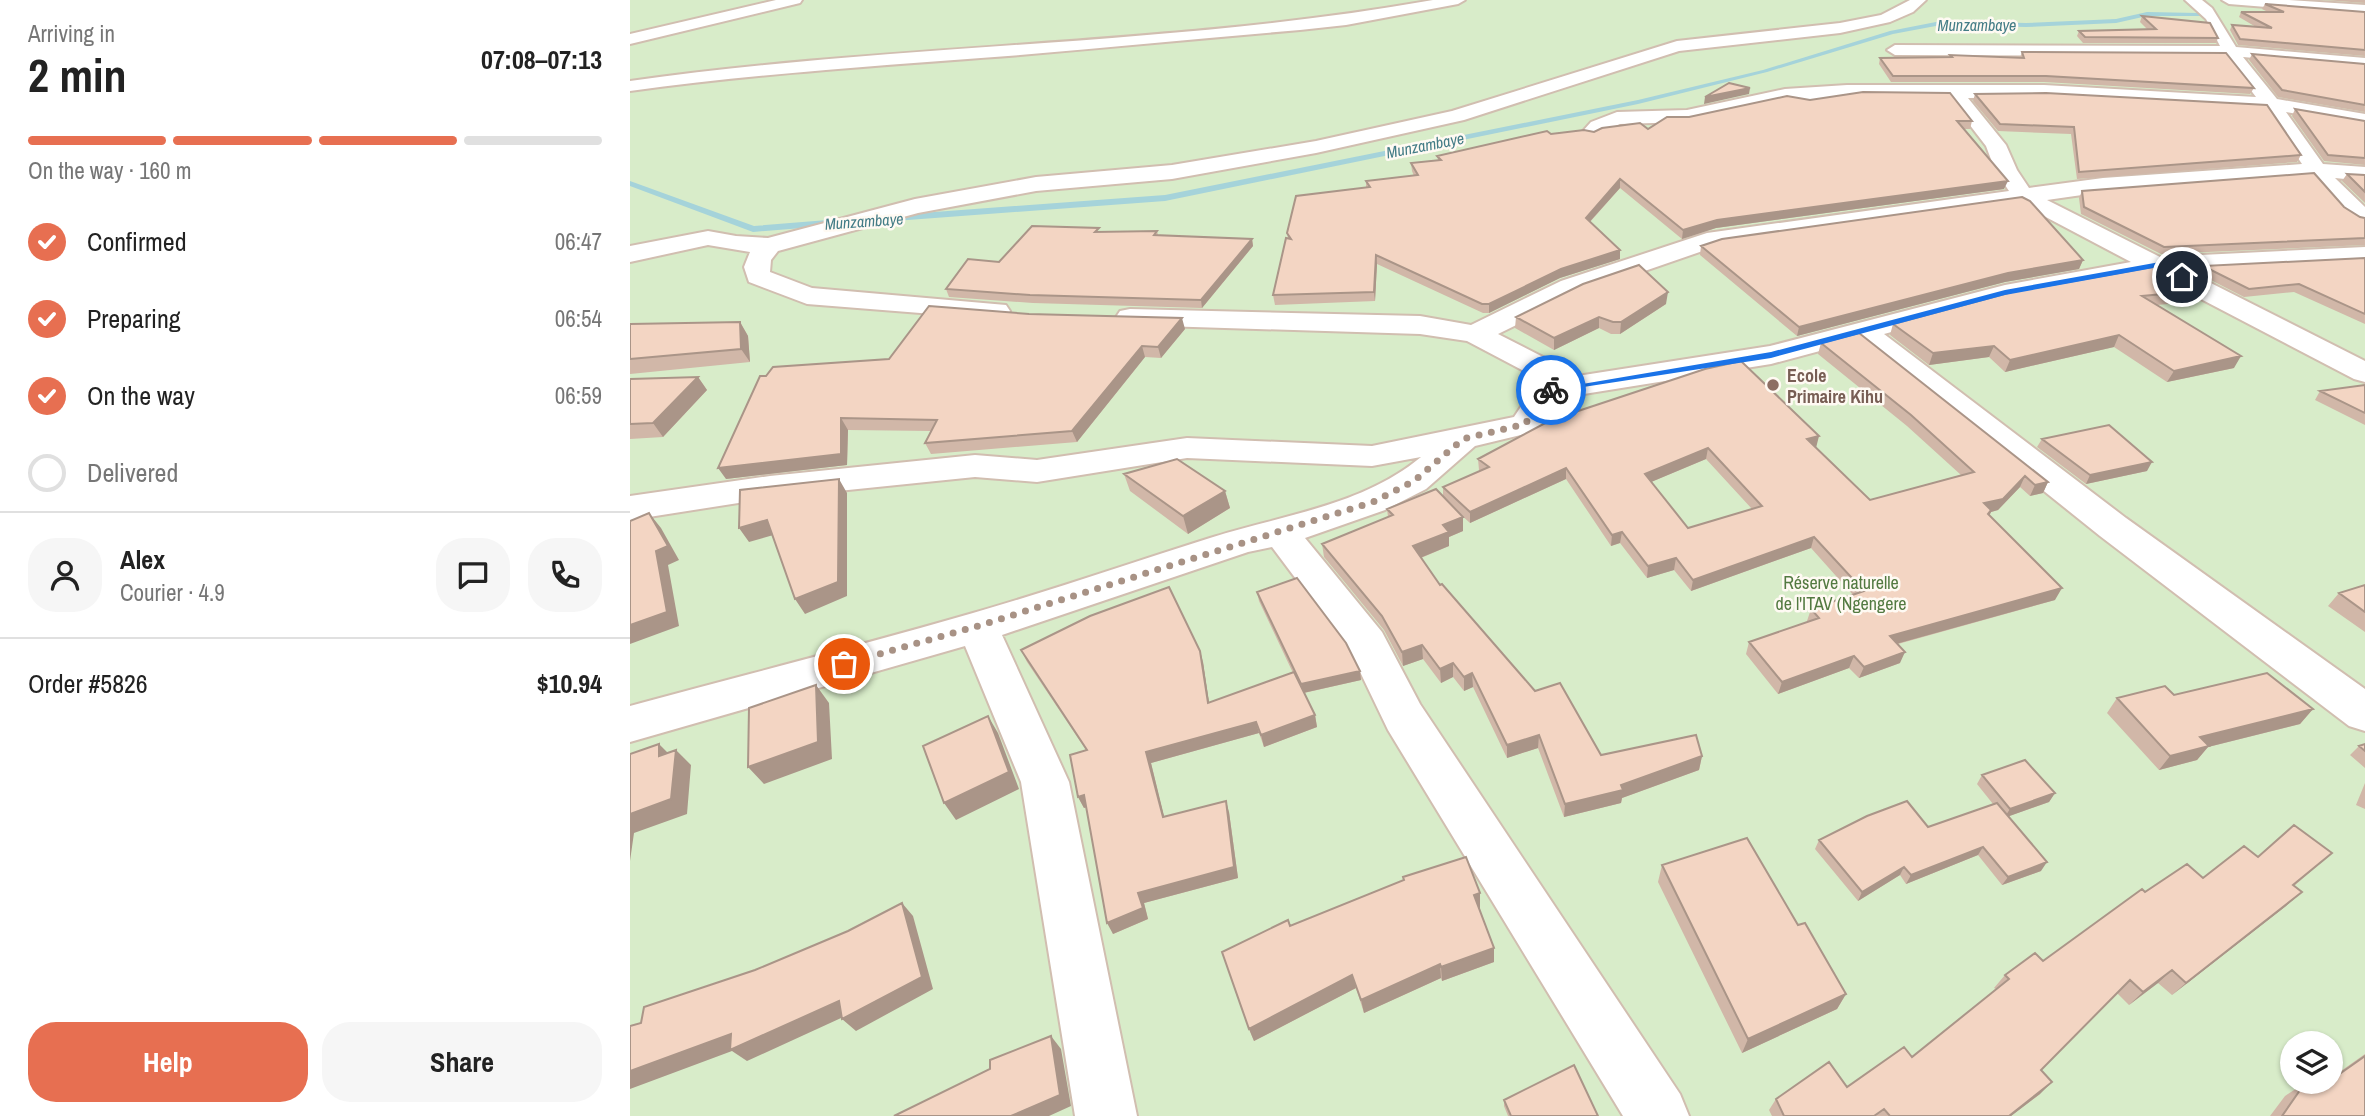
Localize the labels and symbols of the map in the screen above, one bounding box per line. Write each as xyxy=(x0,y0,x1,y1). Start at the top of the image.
water label: Munzambaye xyxy=(1938,14,2016,36)
water label: Munzambaye xyxy=(1384,127,1466,163)
water label: Munzambaye xyxy=(824,207,904,235)
pin xyxy=(2152,247,2212,307)
courier xyxy=(1516,355,1586,425)
place label: Ecole Primaire Kihu xyxy=(1787,363,1883,409)
marker: Ecole Primaire Kihu xyxy=(1765,377,1781,393)
park label: Réserve naturelle de l'ITAV (Ngengere xyxy=(1775,570,1907,616)
pin xyxy=(814,634,874,694)

